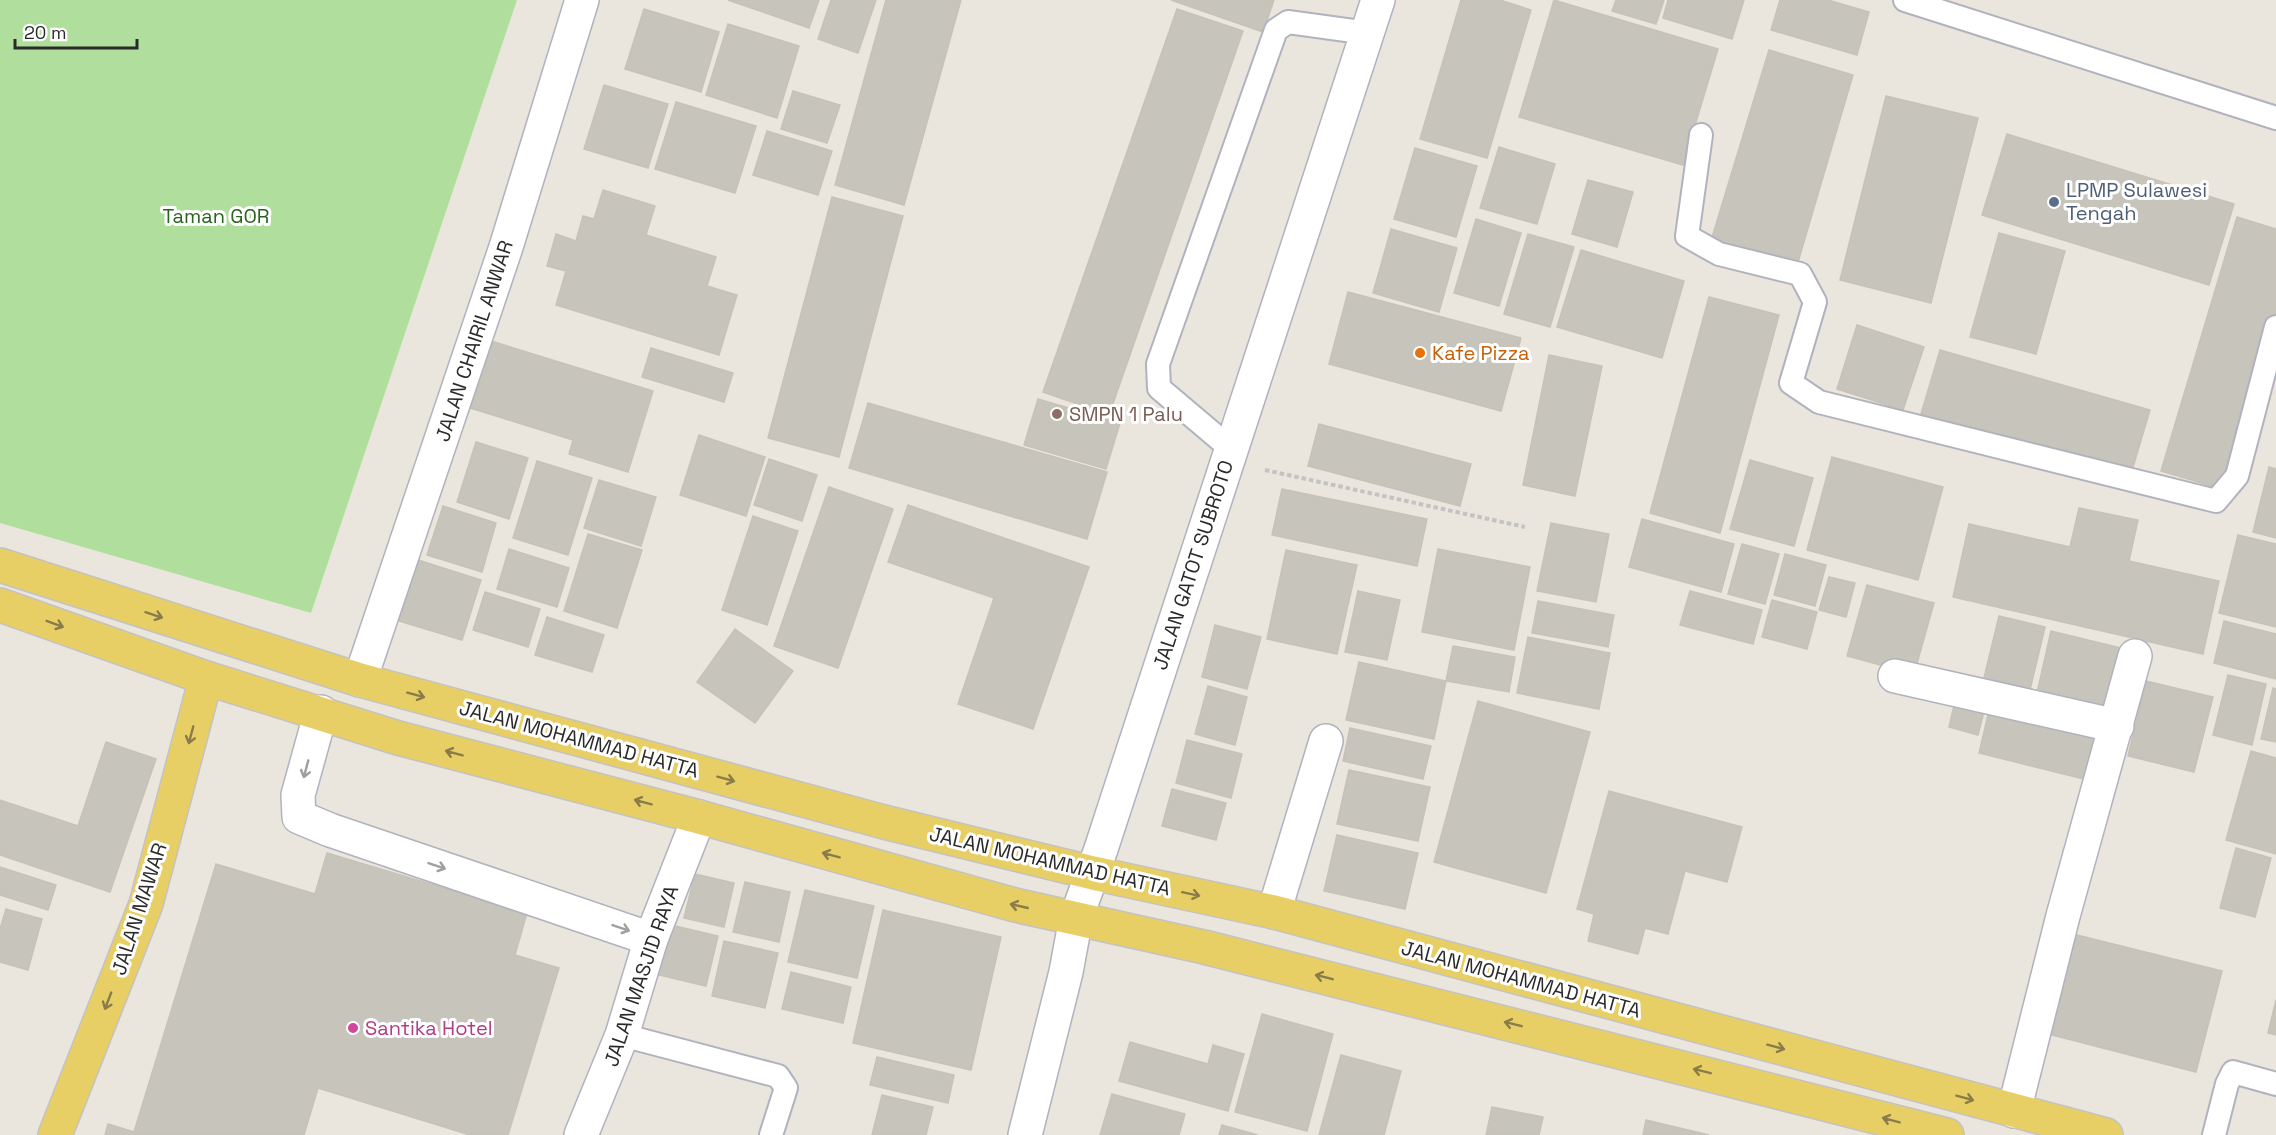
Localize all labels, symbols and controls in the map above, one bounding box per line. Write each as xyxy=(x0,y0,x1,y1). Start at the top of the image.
scale bar xyxy=(15,12,136,50)
text: 20 m xyxy=(24,21,67,44)
place label: LPMP Sulawesi Tengah xyxy=(2066,177,2207,226)
marker: LPMP Sulawesi Tengah xyxy=(2047,195,2061,209)
park label: Taman GOR xyxy=(163,203,269,229)
street label: JALAN CHAIRIL ANWAR xyxy=(429,237,519,445)
place label: Kafe Pizza xyxy=(1432,340,1530,366)
marker: Kafe Pizza xyxy=(1413,346,1427,360)
place label: SMPN 1 Palu xyxy=(1069,401,1183,427)
marker: SMPN 1 Palu xyxy=(1050,407,1064,421)
street label: JALAN GATOT SUBROTO xyxy=(1147,457,1239,673)
one-way arrow xyxy=(144,610,163,621)
one-way arrow xyxy=(45,620,64,631)
one-way arrow xyxy=(407,690,426,702)
street label: JALAN MOHAMMAD HATTA xyxy=(457,695,702,784)
one-way arrow xyxy=(185,725,196,744)
one-way arrow xyxy=(445,746,464,758)
one-way arrow xyxy=(300,759,311,778)
one-way arrow xyxy=(716,774,735,785)
one-way arrow xyxy=(634,796,653,808)
street label: JALAN MOHAMMAD HATTA xyxy=(927,821,1173,901)
street label: JALAN MAWAR xyxy=(105,840,173,978)
one-way arrow xyxy=(822,848,841,860)
one-way arrow xyxy=(427,861,445,872)
street label: JALAN MASJID RAYA xyxy=(598,882,684,1070)
one-way arrow xyxy=(1181,889,1200,901)
one-way arrow xyxy=(1010,900,1029,911)
one-way arrow xyxy=(611,924,630,935)
street label: JALAN MOHAMMAD HATTA xyxy=(1399,935,1644,1024)
one-way arrow xyxy=(1314,970,1333,982)
one-way arrow xyxy=(102,991,113,1009)
place label: Santika Hotel xyxy=(365,1015,493,1041)
one-way arrow xyxy=(1504,1017,1523,1029)
marker: Santika Hotel xyxy=(346,1021,360,1035)
one-way arrow xyxy=(1766,1042,1785,1054)
one-way arrow xyxy=(1693,1065,1712,1076)
one-way arrow xyxy=(1955,1093,1974,1104)
one-way arrow xyxy=(1882,1114,1901,1125)

